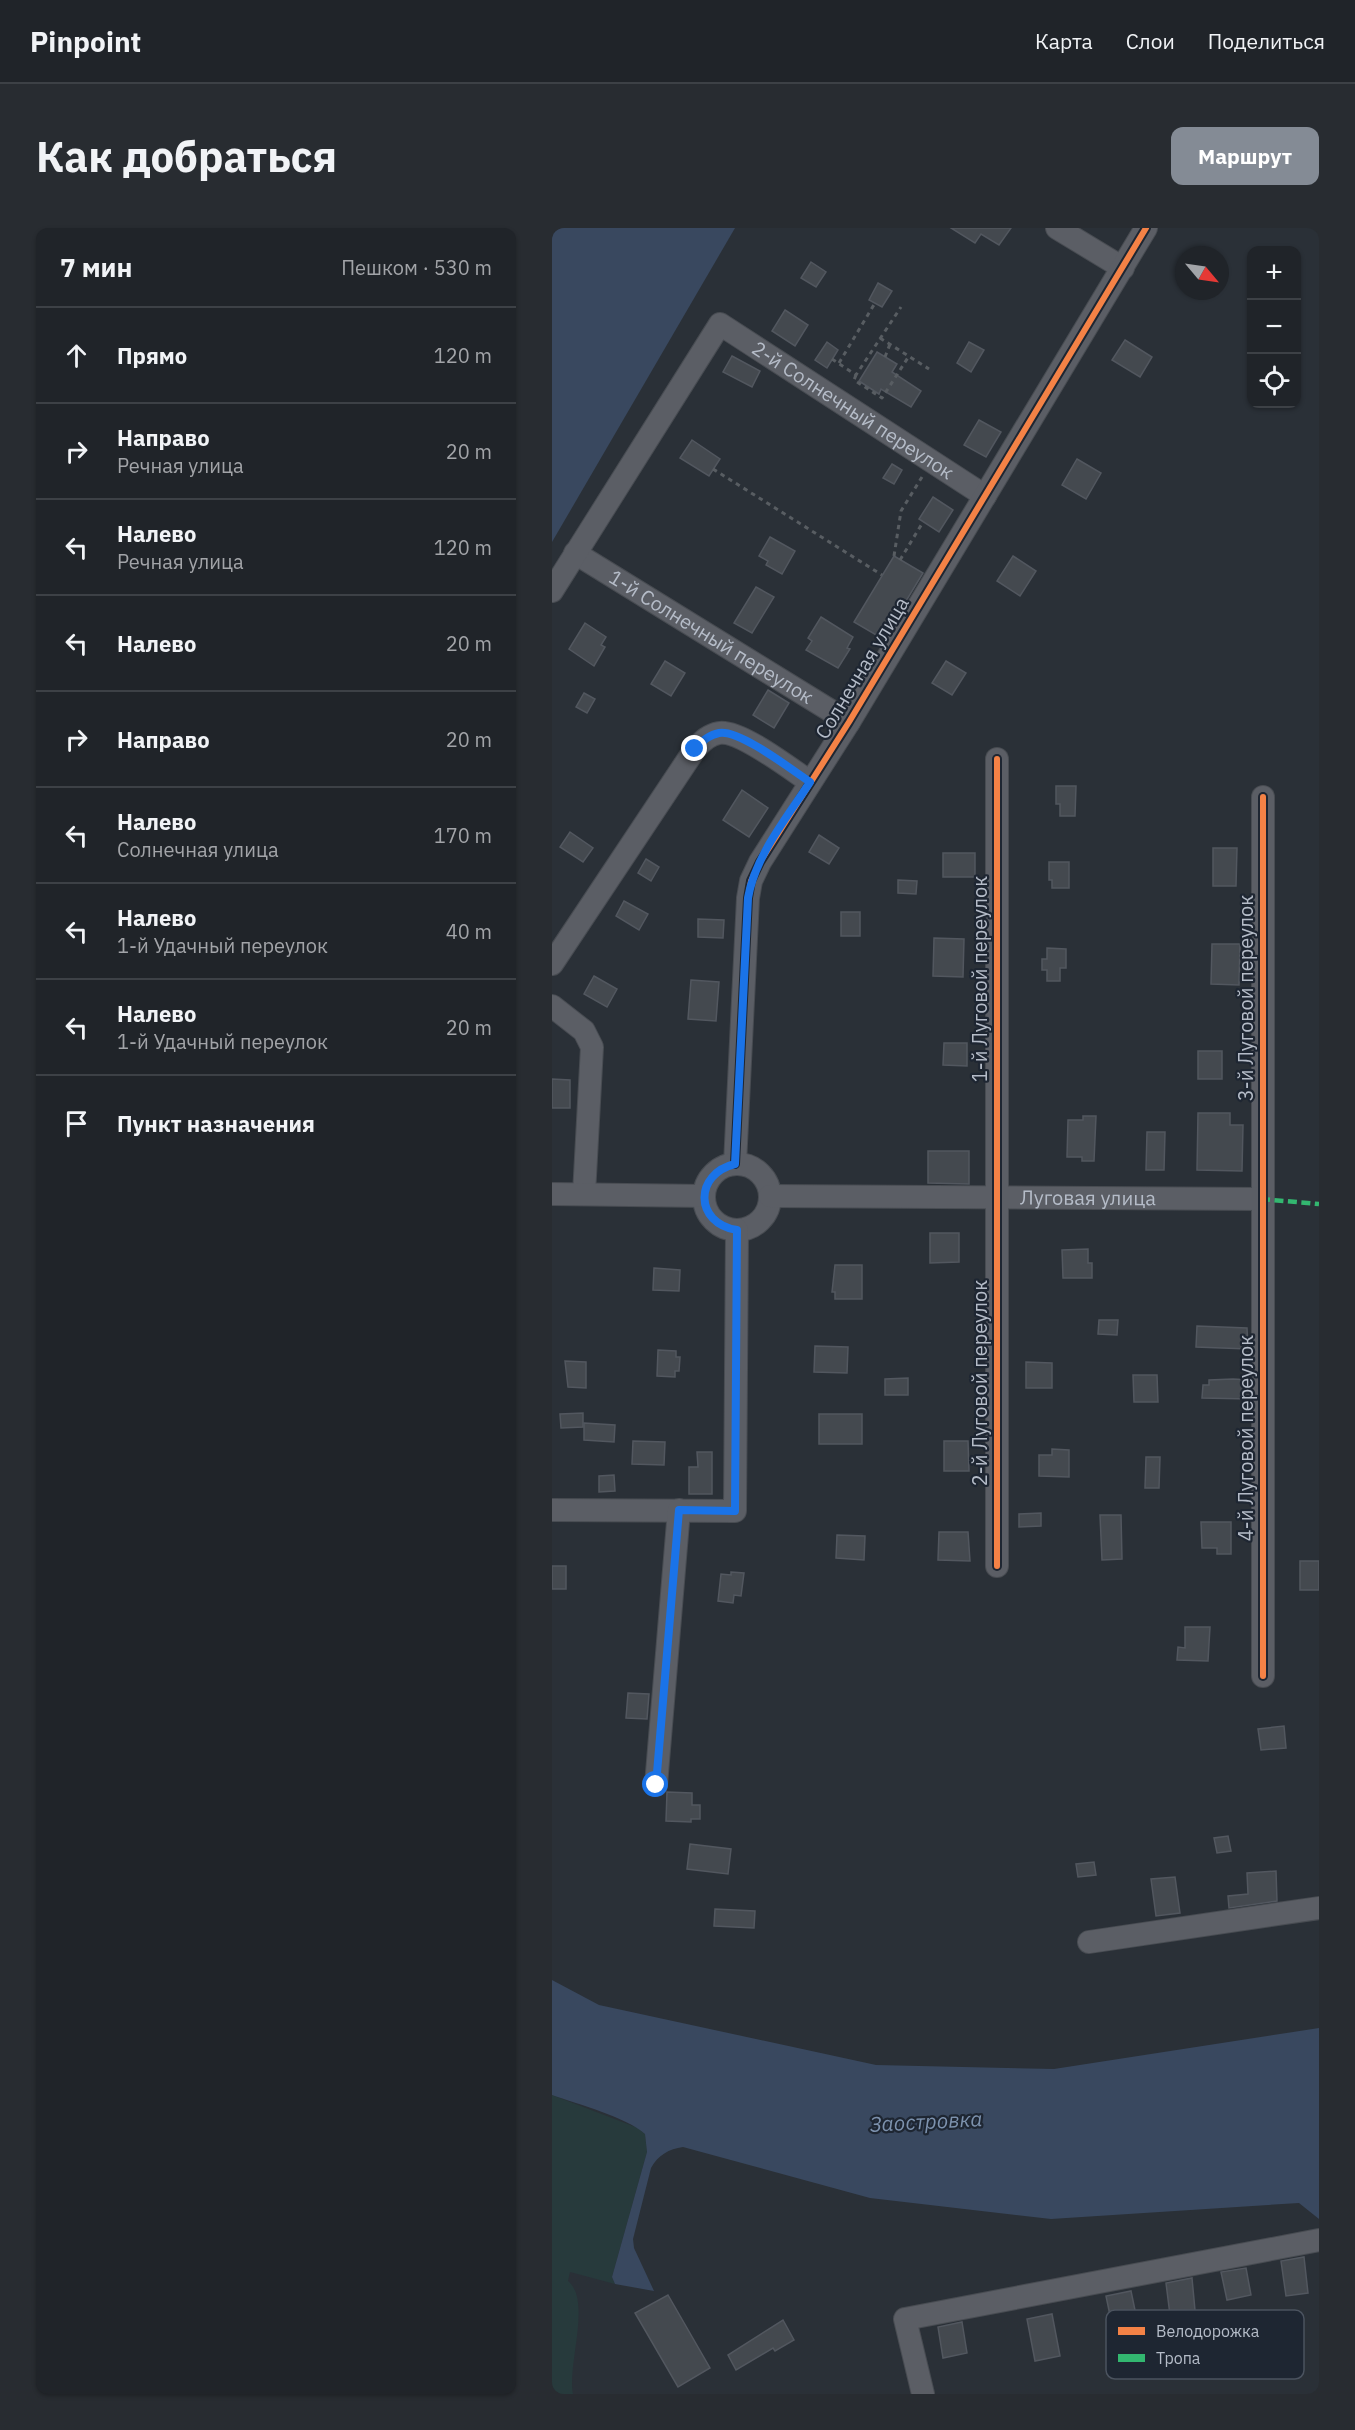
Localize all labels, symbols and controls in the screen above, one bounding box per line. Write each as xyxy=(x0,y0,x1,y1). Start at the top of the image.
text: Pinpoint xyxy=(30,23,141,60)
text: Карта xyxy=(1035,27,1093,55)
text: Слои xyxy=(1126,27,1175,55)
text: Поделиться xyxy=(1208,27,1325,55)
button: Маршрут xyxy=(1171,127,1319,185)
text: Как добраться xyxy=(36,129,337,184)
north arrow xyxy=(1175,246,1229,300)
map controls xyxy=(1247,246,1301,408)
button: + xyxy=(1247,246,1301,300)
text: 7 мин xyxy=(60,250,132,284)
text: Пешком · 530 m xyxy=(341,254,492,281)
button: − xyxy=(1247,300,1301,354)
street label: 2-й Солнечный переулок xyxy=(747,334,959,485)
icon: ahead xyxy=(60,339,93,372)
text: Прямо xyxy=(117,341,187,370)
text: 120 m xyxy=(434,342,492,369)
button: locate xyxy=(1247,354,1301,408)
text: Направо xyxy=(117,423,210,452)
icon: right xyxy=(60,435,93,468)
text: 20 m xyxy=(446,438,492,465)
text: Речная улица xyxy=(117,452,244,479)
text: Налево xyxy=(117,519,196,548)
icon: left xyxy=(60,531,93,564)
text: 120 m xyxy=(434,534,492,561)
text: Речная улица xyxy=(117,548,244,575)
street label: 1-й Солнечный переулок xyxy=(604,563,819,710)
street label: Солнечная улица xyxy=(808,591,915,744)
icon: left xyxy=(60,627,93,660)
text: Налево xyxy=(117,629,196,658)
text: 20 m xyxy=(446,630,492,657)
icon: right xyxy=(60,723,93,756)
text: Направо xyxy=(117,725,210,754)
text: 20 m xyxy=(446,726,492,753)
route end xyxy=(681,735,707,761)
text: Налево xyxy=(117,807,196,836)
icon: left xyxy=(60,819,93,852)
text: 170 m xyxy=(434,822,492,849)
text: Солнечная улица xyxy=(117,836,279,863)
street label: 1-й Луговой переулок xyxy=(966,876,993,1082)
street label: 3-й Луговой переулок xyxy=(1232,895,1259,1101)
text: Налево xyxy=(117,903,196,932)
icon: left xyxy=(60,915,93,948)
text: 40 m xyxy=(446,918,492,945)
text: 1-й Удачный переулок xyxy=(117,932,328,959)
text: Налево xyxy=(117,999,196,1028)
icon: left xyxy=(60,1011,93,1044)
text: 20 m xyxy=(446,1014,492,1041)
text: 1-й Удачный переулок xyxy=(117,1028,328,1055)
icon: arrive xyxy=(60,1107,93,1140)
text: Пункт назначения xyxy=(117,1109,315,1138)
street label: Луговая улица xyxy=(1020,1184,1156,1211)
street label: 2-й Луговой переулок xyxy=(966,1280,993,1486)
street label: 4-й Луговой переулок xyxy=(1232,1335,1259,1541)
route start xyxy=(642,1771,668,1797)
water label: Заостровка xyxy=(869,2104,983,2138)
legend xyxy=(1106,2310,1304,2379)
text: Велодорожка xyxy=(1156,2321,1260,2341)
text: Тропа xyxy=(1156,2348,1201,2368)

